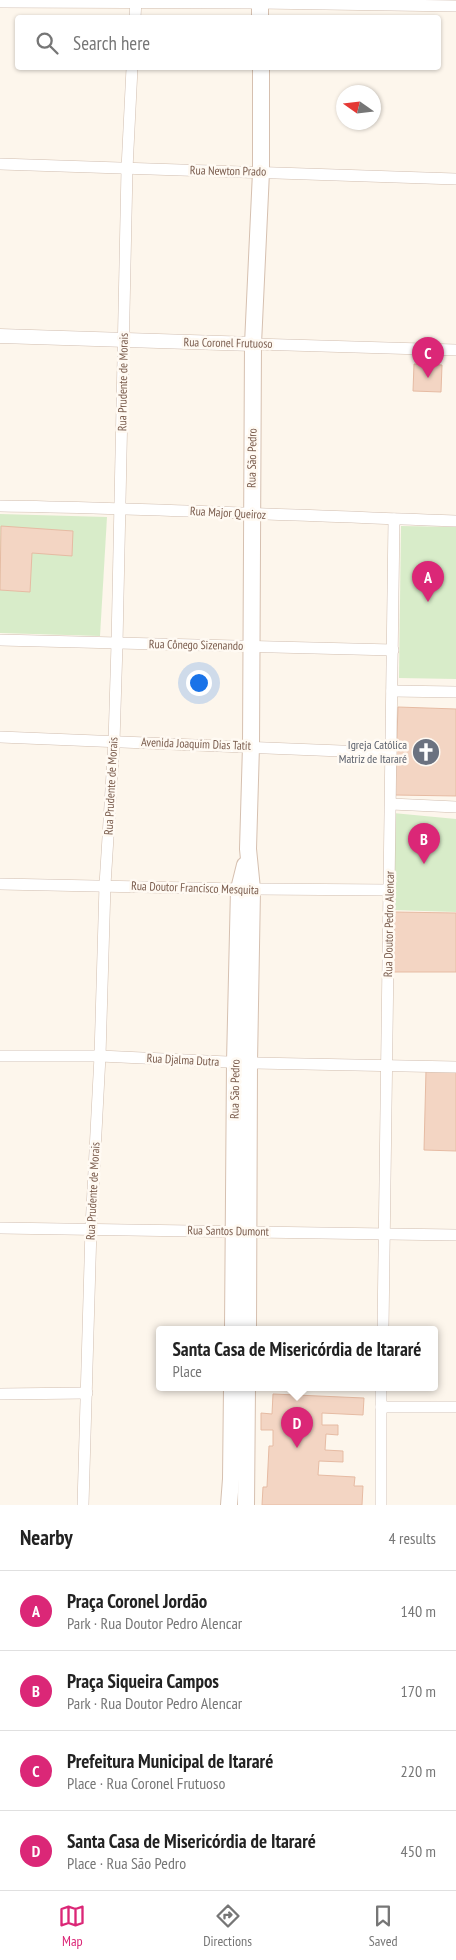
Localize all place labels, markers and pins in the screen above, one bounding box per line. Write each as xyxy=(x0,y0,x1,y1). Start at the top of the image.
pin: C xyxy=(412,337,444,378)
pin: A xyxy=(412,561,444,602)
place label: Igreja Católica Matriz de Itararé xyxy=(339,737,407,766)
church icon: Igreja Católica Matriz de Itararé xyxy=(411,737,441,767)
pin: B xyxy=(408,823,440,864)
pin: D xyxy=(281,1407,313,1448)

